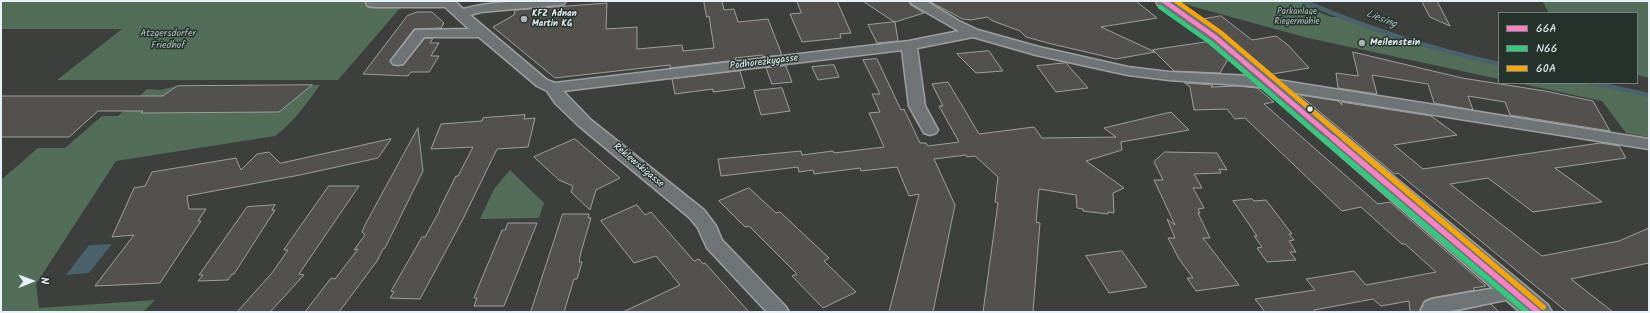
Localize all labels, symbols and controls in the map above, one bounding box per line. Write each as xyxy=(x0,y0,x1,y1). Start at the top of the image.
park label: Parkanlage Riegermühle xyxy=(1274,7,1320,28)
water label: Liesing xyxy=(1364,8,1398,32)
place label: KFZ Adnan Martin KG xyxy=(532,9,577,30)
legend xyxy=(1498,12,1638,84)
marker: KFZ Adnan Martin KG xyxy=(519,14,529,24)
text: 66A xyxy=(1536,19,1557,38)
park label: Atzgersdorfer Friedhof xyxy=(140,28,196,52)
place label: Meilenstein xyxy=(1370,37,1420,49)
marker: Meilenstein xyxy=(1357,38,1367,48)
text: N66 xyxy=(1536,39,1557,58)
street label: Podhorezkygasse xyxy=(729,53,799,73)
text: 60A xyxy=(1536,59,1556,78)
unlabelled marker xyxy=(1305,104,1315,114)
street label: Reklewskigasse xyxy=(610,141,666,191)
north arrow xyxy=(12,261,52,301)
text: N xyxy=(35,277,53,284)

